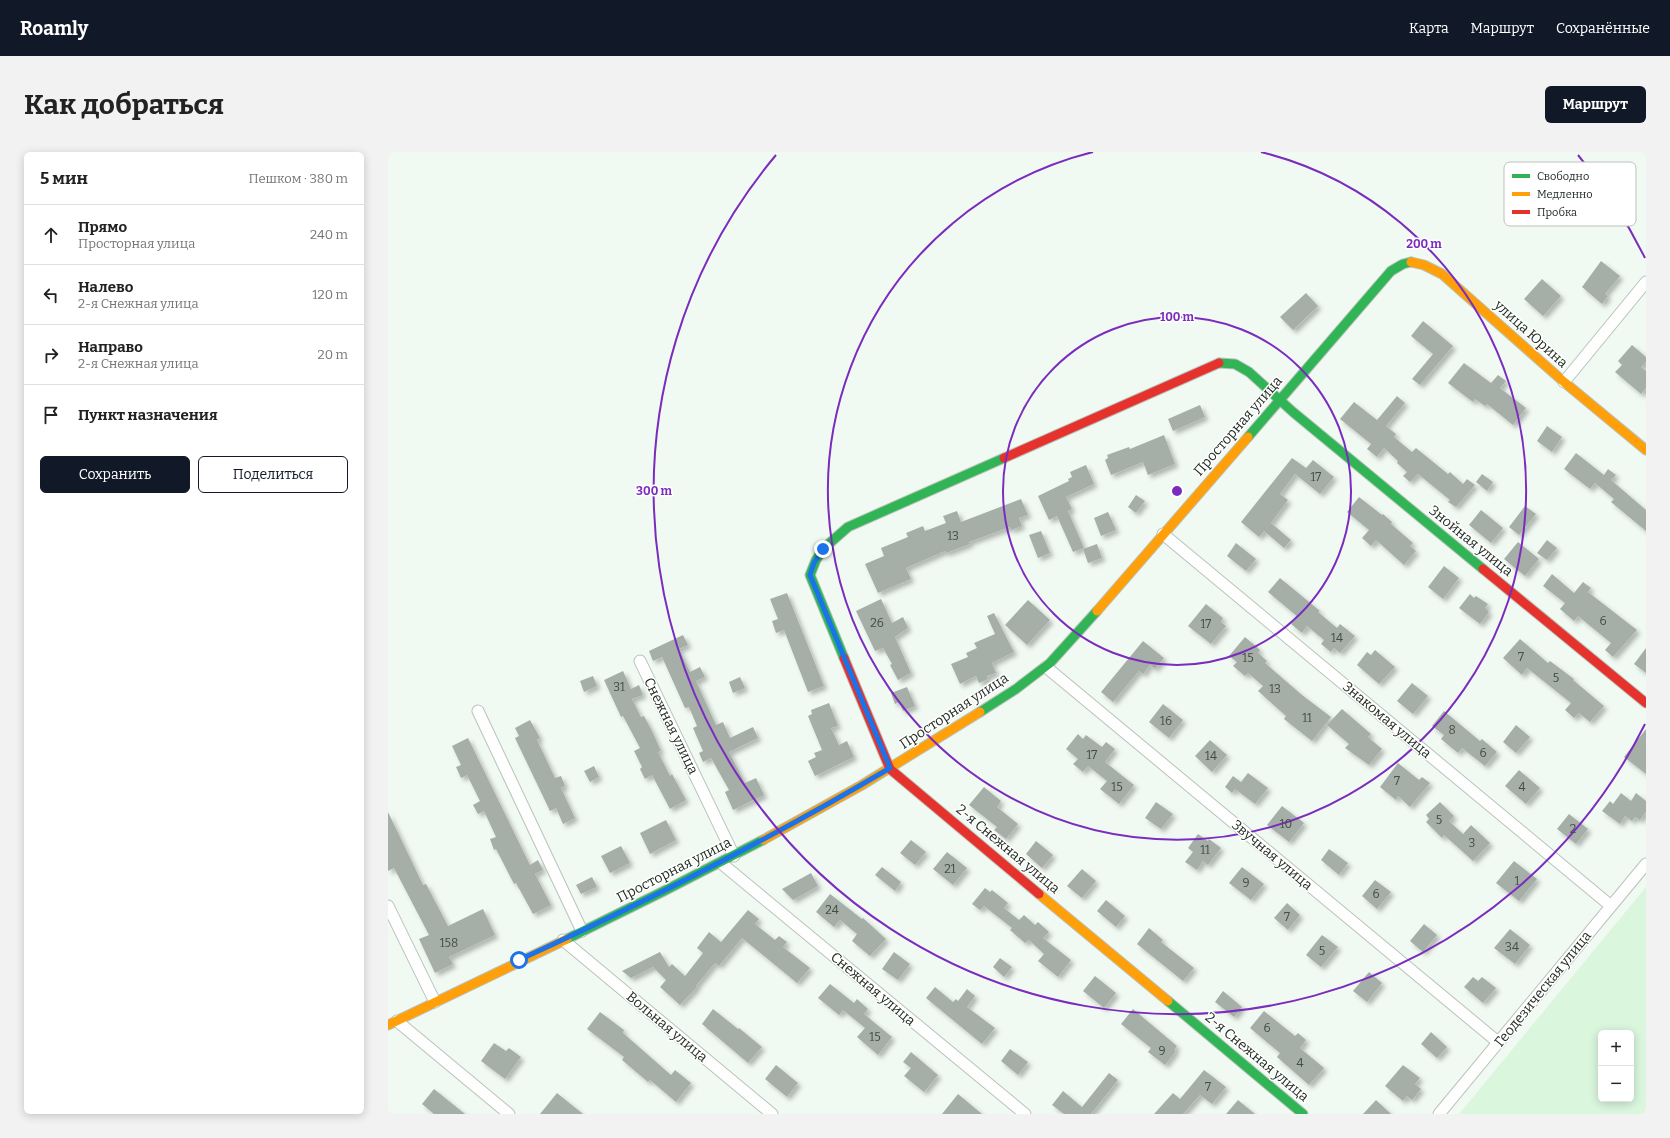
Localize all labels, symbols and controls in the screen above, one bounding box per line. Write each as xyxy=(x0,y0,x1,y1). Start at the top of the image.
text: Roamly xyxy=(20,17,88,40)
text: Карта xyxy=(1409,20,1449,37)
text: Маршрут xyxy=(1471,20,1534,37)
text: Сохранённые xyxy=(1556,20,1650,37)
button: Маршрут xyxy=(1545,86,1646,123)
text: Как добраться xyxy=(24,88,224,121)
legend xyxy=(1504,162,1636,226)
text: 5 мин xyxy=(40,168,88,189)
text: Свободно xyxy=(1537,170,1589,183)
text: Пешком · 380 m xyxy=(249,171,348,186)
text: Медленно xyxy=(1537,188,1593,201)
text: Пробка xyxy=(1537,206,1577,219)
text: Прямо xyxy=(78,218,127,236)
icon: ahead xyxy=(40,224,62,246)
text: 240 m xyxy=(310,227,348,242)
text: Просторная улица xyxy=(78,236,195,251)
text: 200 m xyxy=(1406,237,1442,251)
text: Налево xyxy=(78,278,133,296)
icon: left xyxy=(40,284,62,306)
text: 120 m xyxy=(312,287,348,302)
text: 2-я Снежная улица xyxy=(78,296,199,311)
street label: улица Юрина xyxy=(1490,296,1571,372)
text: 100 m xyxy=(1160,310,1195,324)
text: Направо xyxy=(78,338,143,356)
icon: right xyxy=(40,344,62,366)
text: 20 m xyxy=(318,347,348,362)
text: 2-я Снежная улица xyxy=(78,356,199,371)
street label: Просторная улица xyxy=(1190,372,1286,479)
icon: arrive xyxy=(40,404,62,426)
text: Пункт назначения xyxy=(78,406,218,424)
button: Сохранить xyxy=(40,456,190,493)
button: Поделиться xyxy=(198,456,348,493)
house number: 17 xyxy=(1311,470,1321,484)
text: 300 m xyxy=(636,484,672,498)
centre of rings xyxy=(1170,484,1184,498)
street label: Знойная улица xyxy=(1426,502,1517,580)
house number: 13 xyxy=(947,529,959,543)
route end xyxy=(814,540,832,558)
house number: 6 xyxy=(1599,614,1607,628)
house number: 26 xyxy=(870,616,884,630)
house number: 17 xyxy=(1201,617,1211,631)
house number: 14 xyxy=(1331,631,1343,645)
house number: 7 xyxy=(1518,650,1524,664)
house number: 15 xyxy=(1242,651,1254,665)
street label: Просторная улица xyxy=(896,669,1012,753)
house number: 5 xyxy=(1553,671,1559,685)
street label: Снежная улица xyxy=(640,675,702,777)
street label: Знакомая улица xyxy=(1339,678,1435,762)
house number: 31 xyxy=(613,680,625,694)
house number: 13 xyxy=(1269,682,1281,696)
house number: 11 xyxy=(1302,711,1312,725)
house number: 16 xyxy=(1160,714,1172,728)
house number: 8 xyxy=(1448,723,1456,737)
house number: 6 xyxy=(1479,746,1487,760)
house number: 17 xyxy=(1087,748,1097,762)
house number: 14 xyxy=(1205,749,1217,763)
house number: 7 xyxy=(1394,774,1400,788)
house number: 15 xyxy=(1111,780,1123,794)
house number: 4 xyxy=(1518,780,1526,794)
street label: 2-я Снежная улица xyxy=(953,801,1063,897)
house number: 5 xyxy=(1436,813,1442,827)
street label: Звучная улица xyxy=(1228,816,1316,894)
house number: 10 xyxy=(1280,817,1292,831)
house number: 2 xyxy=(1570,822,1576,836)
street label: Просторная улица xyxy=(614,834,734,906)
house number: 3 xyxy=(1469,836,1476,850)
house number: 11 xyxy=(1200,843,1210,857)
house number: 21 xyxy=(944,862,956,876)
house number: 1 xyxy=(1515,874,1520,888)
house number: 9 xyxy=(1242,876,1250,890)
house number: 6 xyxy=(1372,887,1380,901)
house number: 24 xyxy=(825,903,839,917)
house number: 7 xyxy=(1284,910,1290,924)
street label: Геодезическая улица xyxy=(1491,927,1595,1050)
house number: 158 xyxy=(440,936,458,950)
house number: 34 xyxy=(1505,940,1519,954)
house number: 5 xyxy=(1319,944,1325,958)
street label: Снежная улица xyxy=(827,949,919,1030)
route start xyxy=(510,951,528,969)
street label: Вольная улица xyxy=(623,988,711,1066)
street label: 2-я Снежная улица xyxy=(1202,1009,1312,1105)
house number: 6 xyxy=(1263,1021,1271,1035)
house number: 15 xyxy=(869,1030,881,1044)
map controls xyxy=(1598,1030,1634,1102)
button: + xyxy=(1598,1030,1634,1066)
house number: 9 xyxy=(1158,1044,1166,1058)
house number: 4 xyxy=(1296,1056,1304,1070)
button: − xyxy=(1598,1066,1634,1102)
house number: 7 xyxy=(1205,1080,1211,1094)

